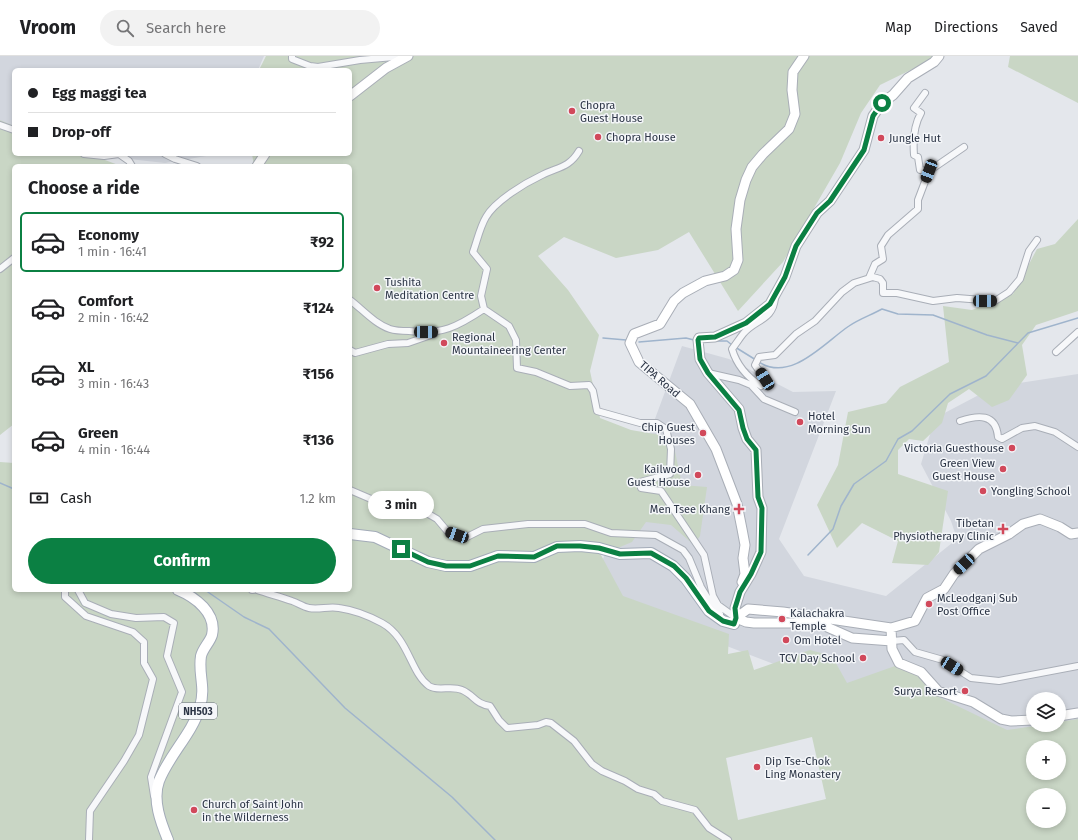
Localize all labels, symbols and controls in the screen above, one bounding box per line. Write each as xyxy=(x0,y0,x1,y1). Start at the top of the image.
search box xyxy=(100,10,380,46)
text: Vroom xyxy=(20,16,76,39)
icon: search xyxy=(114,17,136,39)
text: Search here xyxy=(146,19,226,37)
text: Map xyxy=(885,19,912,36)
text: Directions xyxy=(934,19,998,36)
text: Saved xyxy=(1020,19,1058,36)
text: Egg maggi tea xyxy=(52,84,147,102)
route start xyxy=(873,94,891,112)
place label: Chopra Guest House xyxy=(580,99,643,125)
marker: Chopra Guest House xyxy=(567,106,577,116)
text: Drop-off xyxy=(52,123,111,141)
place label: Chopra House xyxy=(606,131,676,144)
marker: Chopra House xyxy=(593,132,603,142)
place label: Jungle Hut xyxy=(889,132,941,145)
marker: Jungle Hut xyxy=(876,133,886,143)
car xyxy=(919,158,939,184)
text: Choose a ride xyxy=(28,177,140,199)
icon: car xyxy=(30,224,66,260)
text: Economy xyxy=(78,226,139,244)
text: ₹92 xyxy=(310,233,334,251)
text: 1 min · 16:41 xyxy=(78,244,147,259)
place label: Tushita Meditation Centre xyxy=(385,276,474,302)
marker: Tushita Meditation Centre xyxy=(372,283,382,293)
icon: car xyxy=(30,290,66,326)
text: Comfort xyxy=(78,292,134,310)
car xyxy=(973,295,997,307)
text: ₹124 xyxy=(303,299,334,317)
text: 2 min · 16:42 xyxy=(78,310,149,325)
car xyxy=(414,326,438,338)
place label: Regional Mountaineering Center xyxy=(452,331,567,357)
marker: Regional Mountaineering Center xyxy=(439,338,449,348)
icon: car xyxy=(30,356,66,392)
text: XL xyxy=(78,358,94,376)
street label: TIPA Road xyxy=(637,358,683,400)
text: ₹156 xyxy=(302,365,334,383)
car xyxy=(754,366,776,392)
text: 3 min · 16:43 xyxy=(78,376,149,391)
place label: Hotel Morning Sun xyxy=(808,410,871,436)
marker: Hotel Morning Sun xyxy=(795,417,805,427)
place label: Chip Guest Houses xyxy=(642,421,695,447)
icon: car xyxy=(30,422,66,458)
text: Green xyxy=(78,424,118,442)
marker: Chip Guest Houses xyxy=(698,428,708,438)
text: ₹136 xyxy=(303,431,334,449)
text: 4 min · 16:44 xyxy=(78,442,150,457)
place label: Victoria Guesthouse xyxy=(904,442,1004,455)
marker: Victoria Guesthouse xyxy=(1007,443,1017,453)
place label: Green View Guest House xyxy=(932,457,995,483)
place label: Kailwood Guest House xyxy=(627,463,690,489)
marker: Green View Guest House xyxy=(998,464,1008,474)
marker: Kailwood Guest House xyxy=(693,470,703,480)
place label: Yongling School xyxy=(991,485,1070,498)
marker: Yongling School xyxy=(978,486,988,496)
icon: cash xyxy=(28,487,50,509)
text: Cash xyxy=(60,489,92,507)
text: 1.2 km xyxy=(300,491,336,506)
callout: 3 min xyxy=(368,491,434,519)
text: 3 min xyxy=(385,497,417,512)
place label: Men Tsee Khang xyxy=(650,503,730,516)
marker: Men Tsee Khang xyxy=(733,503,745,515)
place label: Tibetan Physiotherapy Clinic xyxy=(893,517,994,543)
marker: Tibetan Physiotherapy Clinic xyxy=(997,523,1009,535)
car xyxy=(444,525,470,545)
button: Confirm xyxy=(28,538,336,584)
route end xyxy=(392,540,410,558)
car xyxy=(951,551,977,577)
place label: McLeodganj Sub Post Office xyxy=(937,592,1018,618)
marker: McLeodganj Sub Post Office xyxy=(924,599,934,609)
place label: Kalachakra Temple xyxy=(790,607,845,633)
marker: Kalachakra Temple xyxy=(777,614,787,624)
place label: Om Hotel xyxy=(794,634,841,647)
marker: Om Hotel xyxy=(781,635,791,645)
place label: TCV Day School xyxy=(780,652,855,665)
marker: TCV Day School xyxy=(858,653,868,663)
car xyxy=(939,655,965,677)
place label: Surya Resort xyxy=(894,685,957,698)
marker: Surya Resort xyxy=(960,686,970,696)
map controls xyxy=(1026,692,1066,828)
button: layers xyxy=(1026,692,1066,732)
road number: NH503 xyxy=(179,703,217,719)
button: + xyxy=(1026,740,1066,780)
place label: Dip Tse-Chok Ling Monastery xyxy=(765,755,841,781)
marker: Dip Tse-Chok Ling Monastery xyxy=(752,762,762,772)
button: − xyxy=(1026,788,1066,828)
place label: Church of Saint John in the Wilderness xyxy=(202,798,304,824)
marker: Church of Saint John in the Wilderness xyxy=(189,805,199,815)

